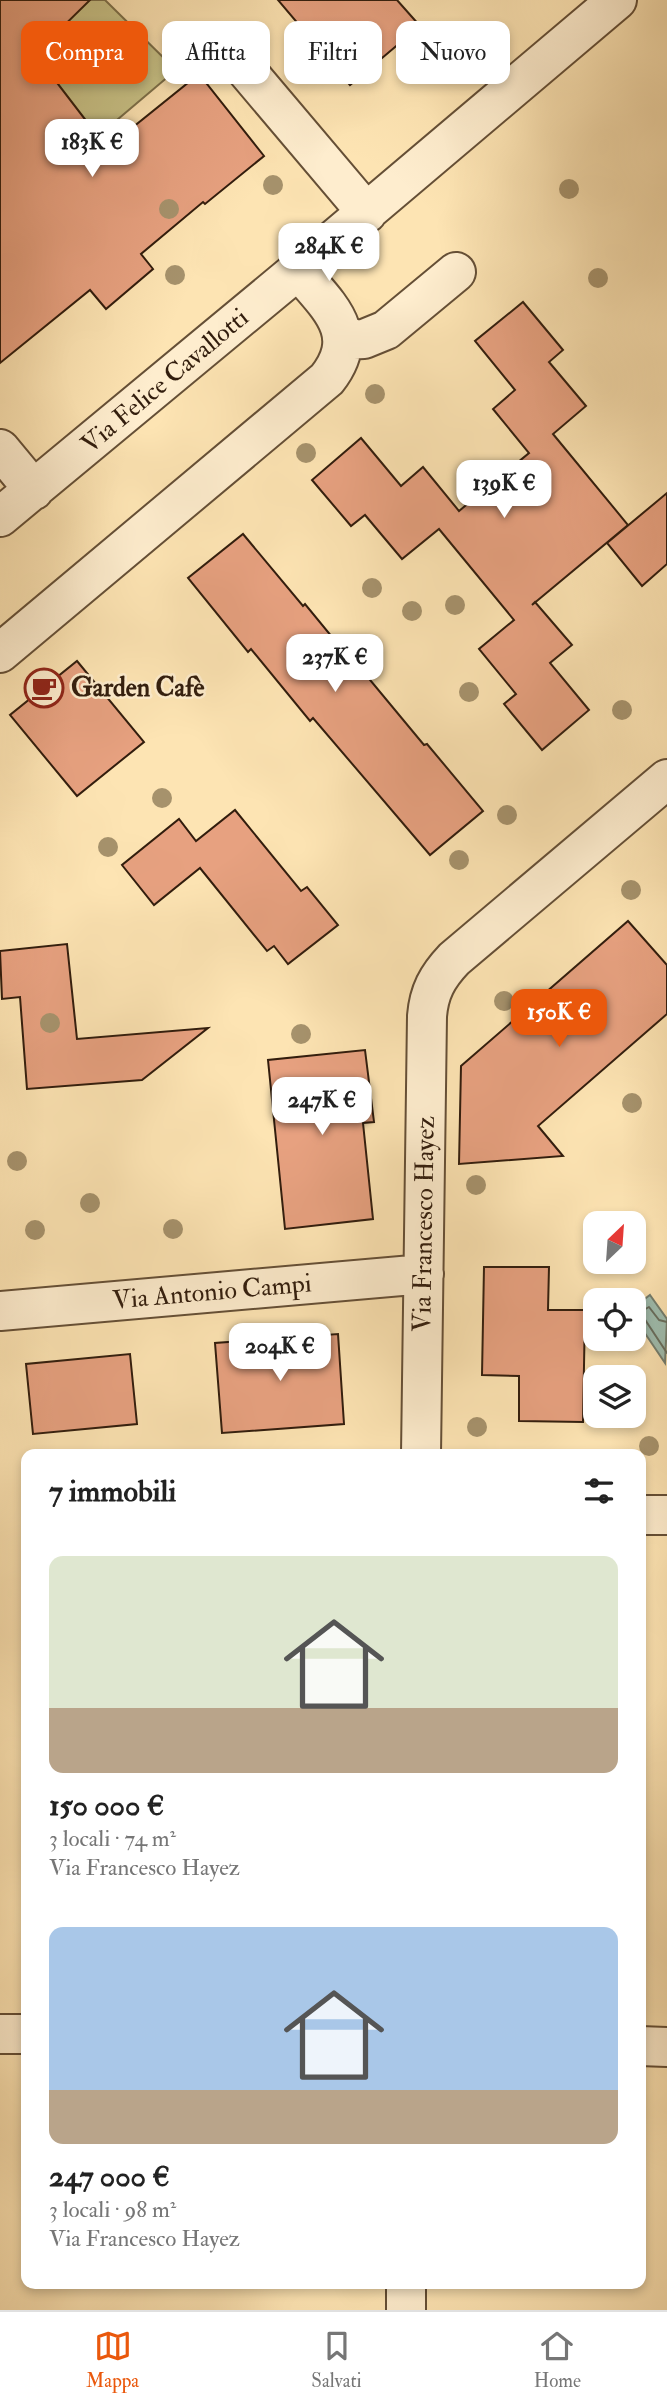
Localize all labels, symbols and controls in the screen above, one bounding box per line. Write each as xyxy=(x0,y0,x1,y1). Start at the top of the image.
chip: Compra xyxy=(21,21,148,84)
chip: Affitta xyxy=(162,21,270,84)
chip: Filtri xyxy=(284,21,382,84)
chip: Nuovo xyxy=(396,21,510,84)
pin: 183K € xyxy=(35,120,149,179)
text: 183K € xyxy=(61,127,123,156)
pin: 284K € xyxy=(272,224,386,283)
text: 284K € xyxy=(294,231,364,260)
street label: Via Felice Cavallotti xyxy=(75,302,255,460)
pin: 139K € xyxy=(447,461,561,520)
text: 139K € xyxy=(472,468,536,497)
pin: 237K € xyxy=(278,634,392,694)
text: 237K € xyxy=(302,642,368,671)
cafe icon: Garden Cafè xyxy=(23,667,65,709)
place label: Garden Cafè xyxy=(71,672,205,704)
pin: 150K € xyxy=(502,990,616,1049)
text: 150K € xyxy=(527,997,591,1026)
pin: 247K € xyxy=(265,1078,379,1137)
text: 247K € xyxy=(288,1085,356,1114)
street label: Via Francesco Hayez xyxy=(406,1115,442,1332)
north arrow xyxy=(583,1211,646,1274)
map controls xyxy=(583,1211,646,1428)
street label: Via Antonio Campi xyxy=(111,1267,313,1318)
button: locate xyxy=(583,1288,646,1351)
pin: 204K € xyxy=(223,1324,337,1383)
text: 204K € xyxy=(245,1331,315,1360)
button: layers xyxy=(583,1365,646,1428)
icon: filters xyxy=(580,1472,618,1510)
text: 7 immobili xyxy=(49,1473,176,1510)
icon: home xyxy=(271,1601,397,1727)
text: 150 000 € xyxy=(49,1787,164,1824)
text: 3 locali · 74 m² xyxy=(49,1824,176,1853)
text: Via Francesco Hayez xyxy=(49,1853,240,1882)
icon: home xyxy=(271,1972,397,2098)
text: 247 000 € xyxy=(49,2158,170,2195)
text: 3 locali · 98 m² xyxy=(49,2195,176,2224)
text: Via Francesco Hayez xyxy=(49,2224,240,2253)
tab: Mappa xyxy=(86,2327,139,2393)
tab: Salvati xyxy=(311,2327,362,2393)
tab: Home xyxy=(534,2327,581,2393)

